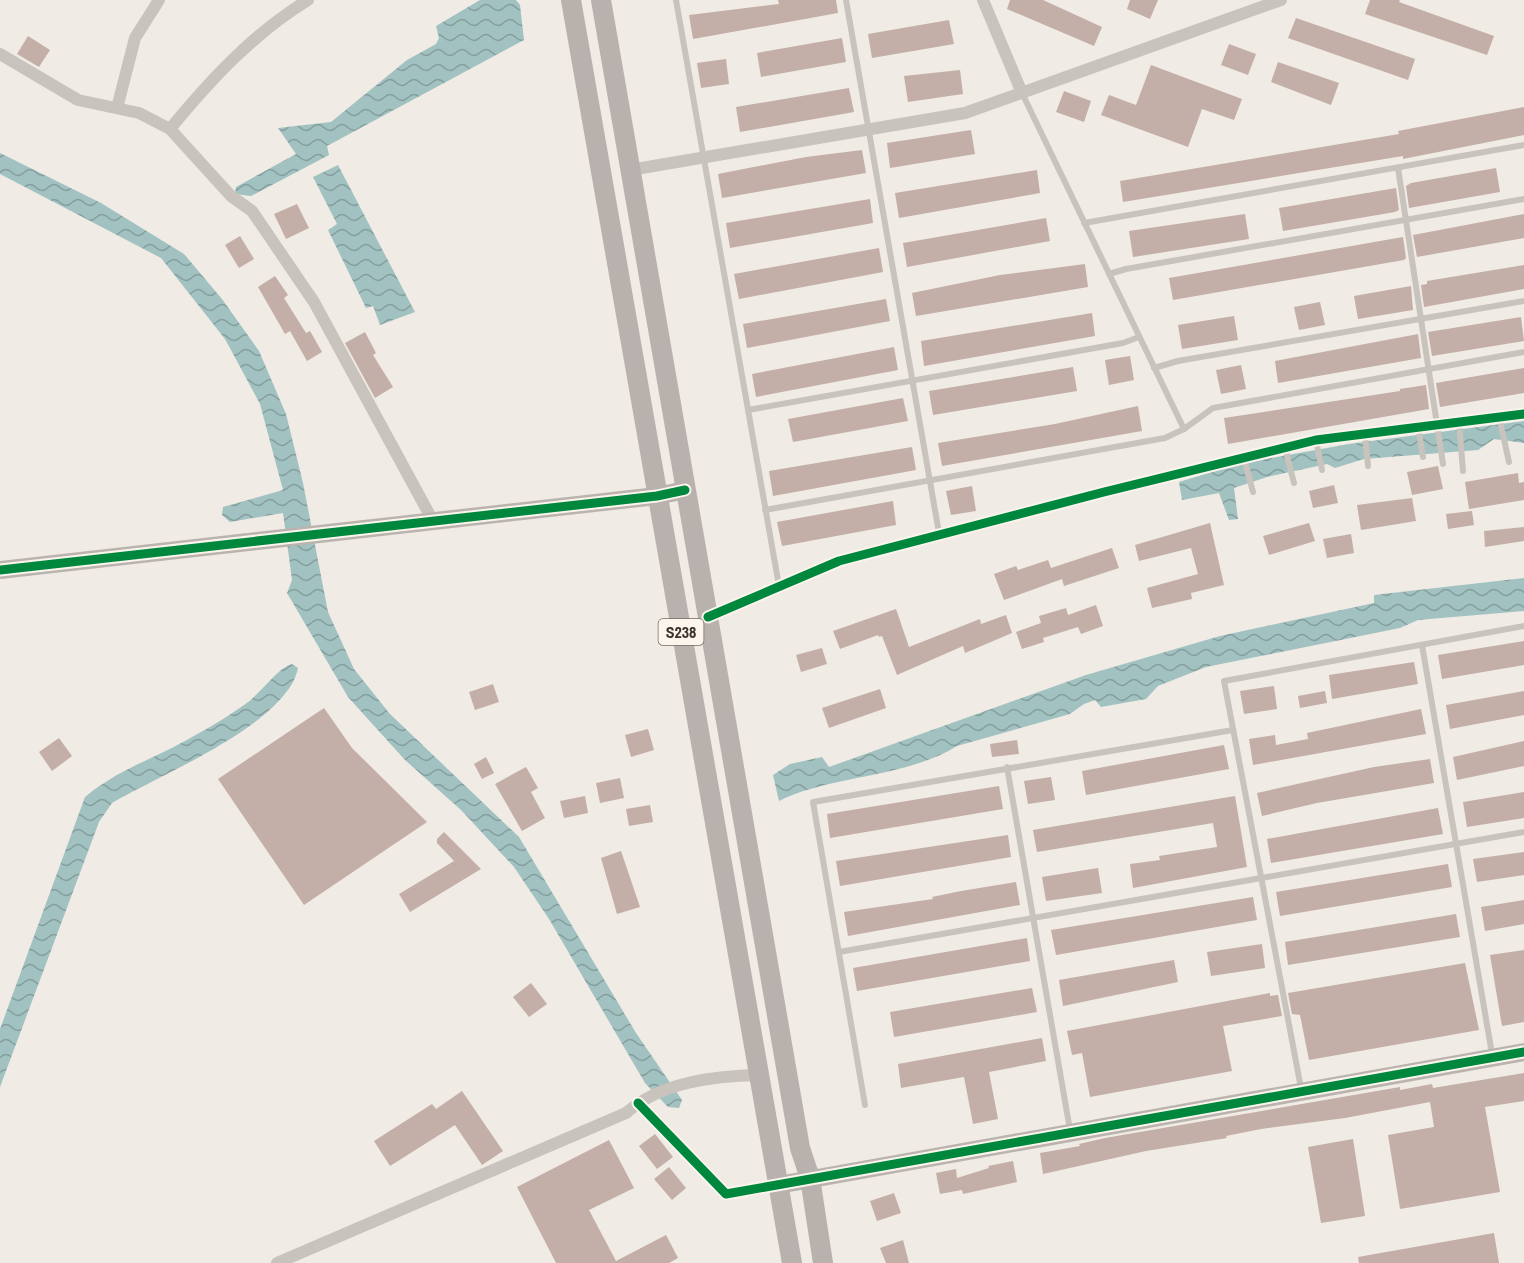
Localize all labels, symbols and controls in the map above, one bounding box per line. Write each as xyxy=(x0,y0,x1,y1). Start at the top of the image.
road number: S238 xyxy=(658,619,704,645)

